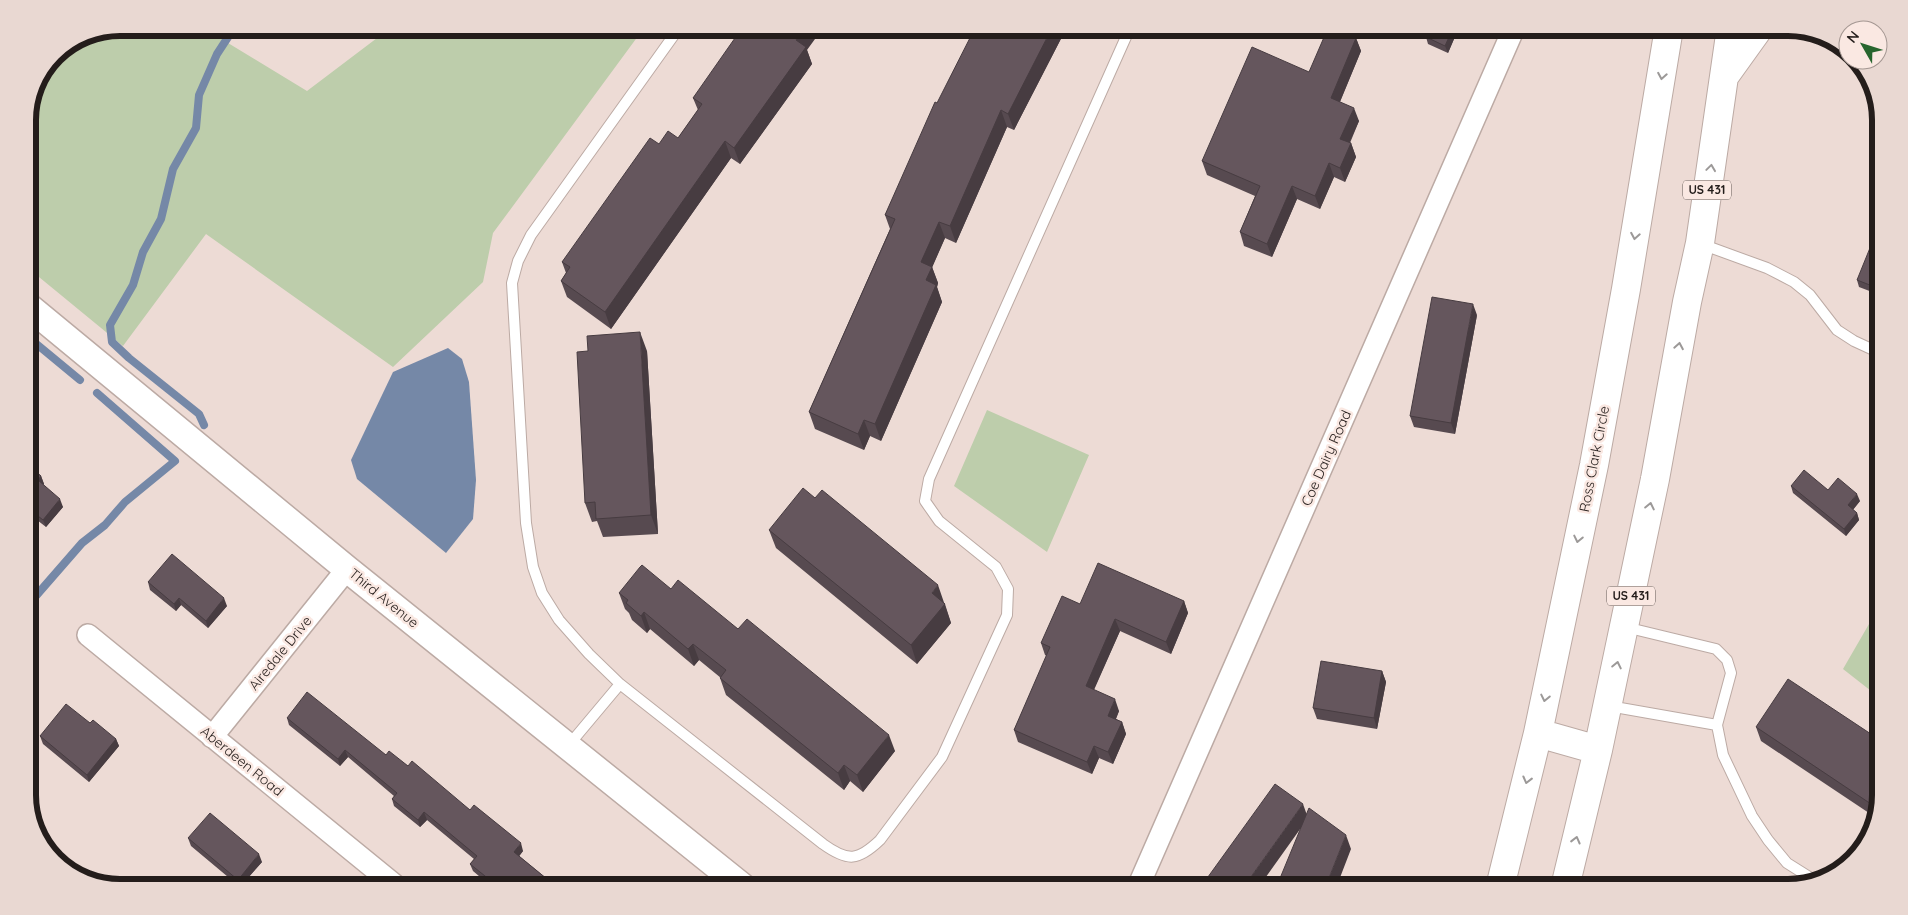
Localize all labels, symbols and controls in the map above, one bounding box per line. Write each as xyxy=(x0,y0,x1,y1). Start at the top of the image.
north arrow xyxy=(1838,20,1888,70)
text: N xyxy=(1843,27,1863,46)
one-way arrow xyxy=(1657,71,1667,80)
one-way arrow xyxy=(1705,164,1715,172)
road number: US 431 xyxy=(1683,180,1731,200)
one-way arrow xyxy=(1630,232,1640,240)
one-way arrow xyxy=(1674,342,1684,350)
street label: Ross Clark Circle xyxy=(1575,404,1613,514)
street label: Coe Dairy Road xyxy=(1297,407,1355,509)
one-way arrow xyxy=(1644,501,1655,510)
one-way arrow xyxy=(1574,534,1584,543)
street label: Third Avenue xyxy=(345,564,423,632)
road number: US 431 xyxy=(1607,586,1655,606)
street label: Airedale Drive xyxy=(245,612,316,694)
one-way arrow xyxy=(1611,660,1621,669)
one-way arrow xyxy=(1541,693,1551,702)
street label: Aberdeen Road xyxy=(197,722,287,800)
one-way arrow xyxy=(1522,776,1532,784)
one-way arrow xyxy=(1570,836,1581,845)

